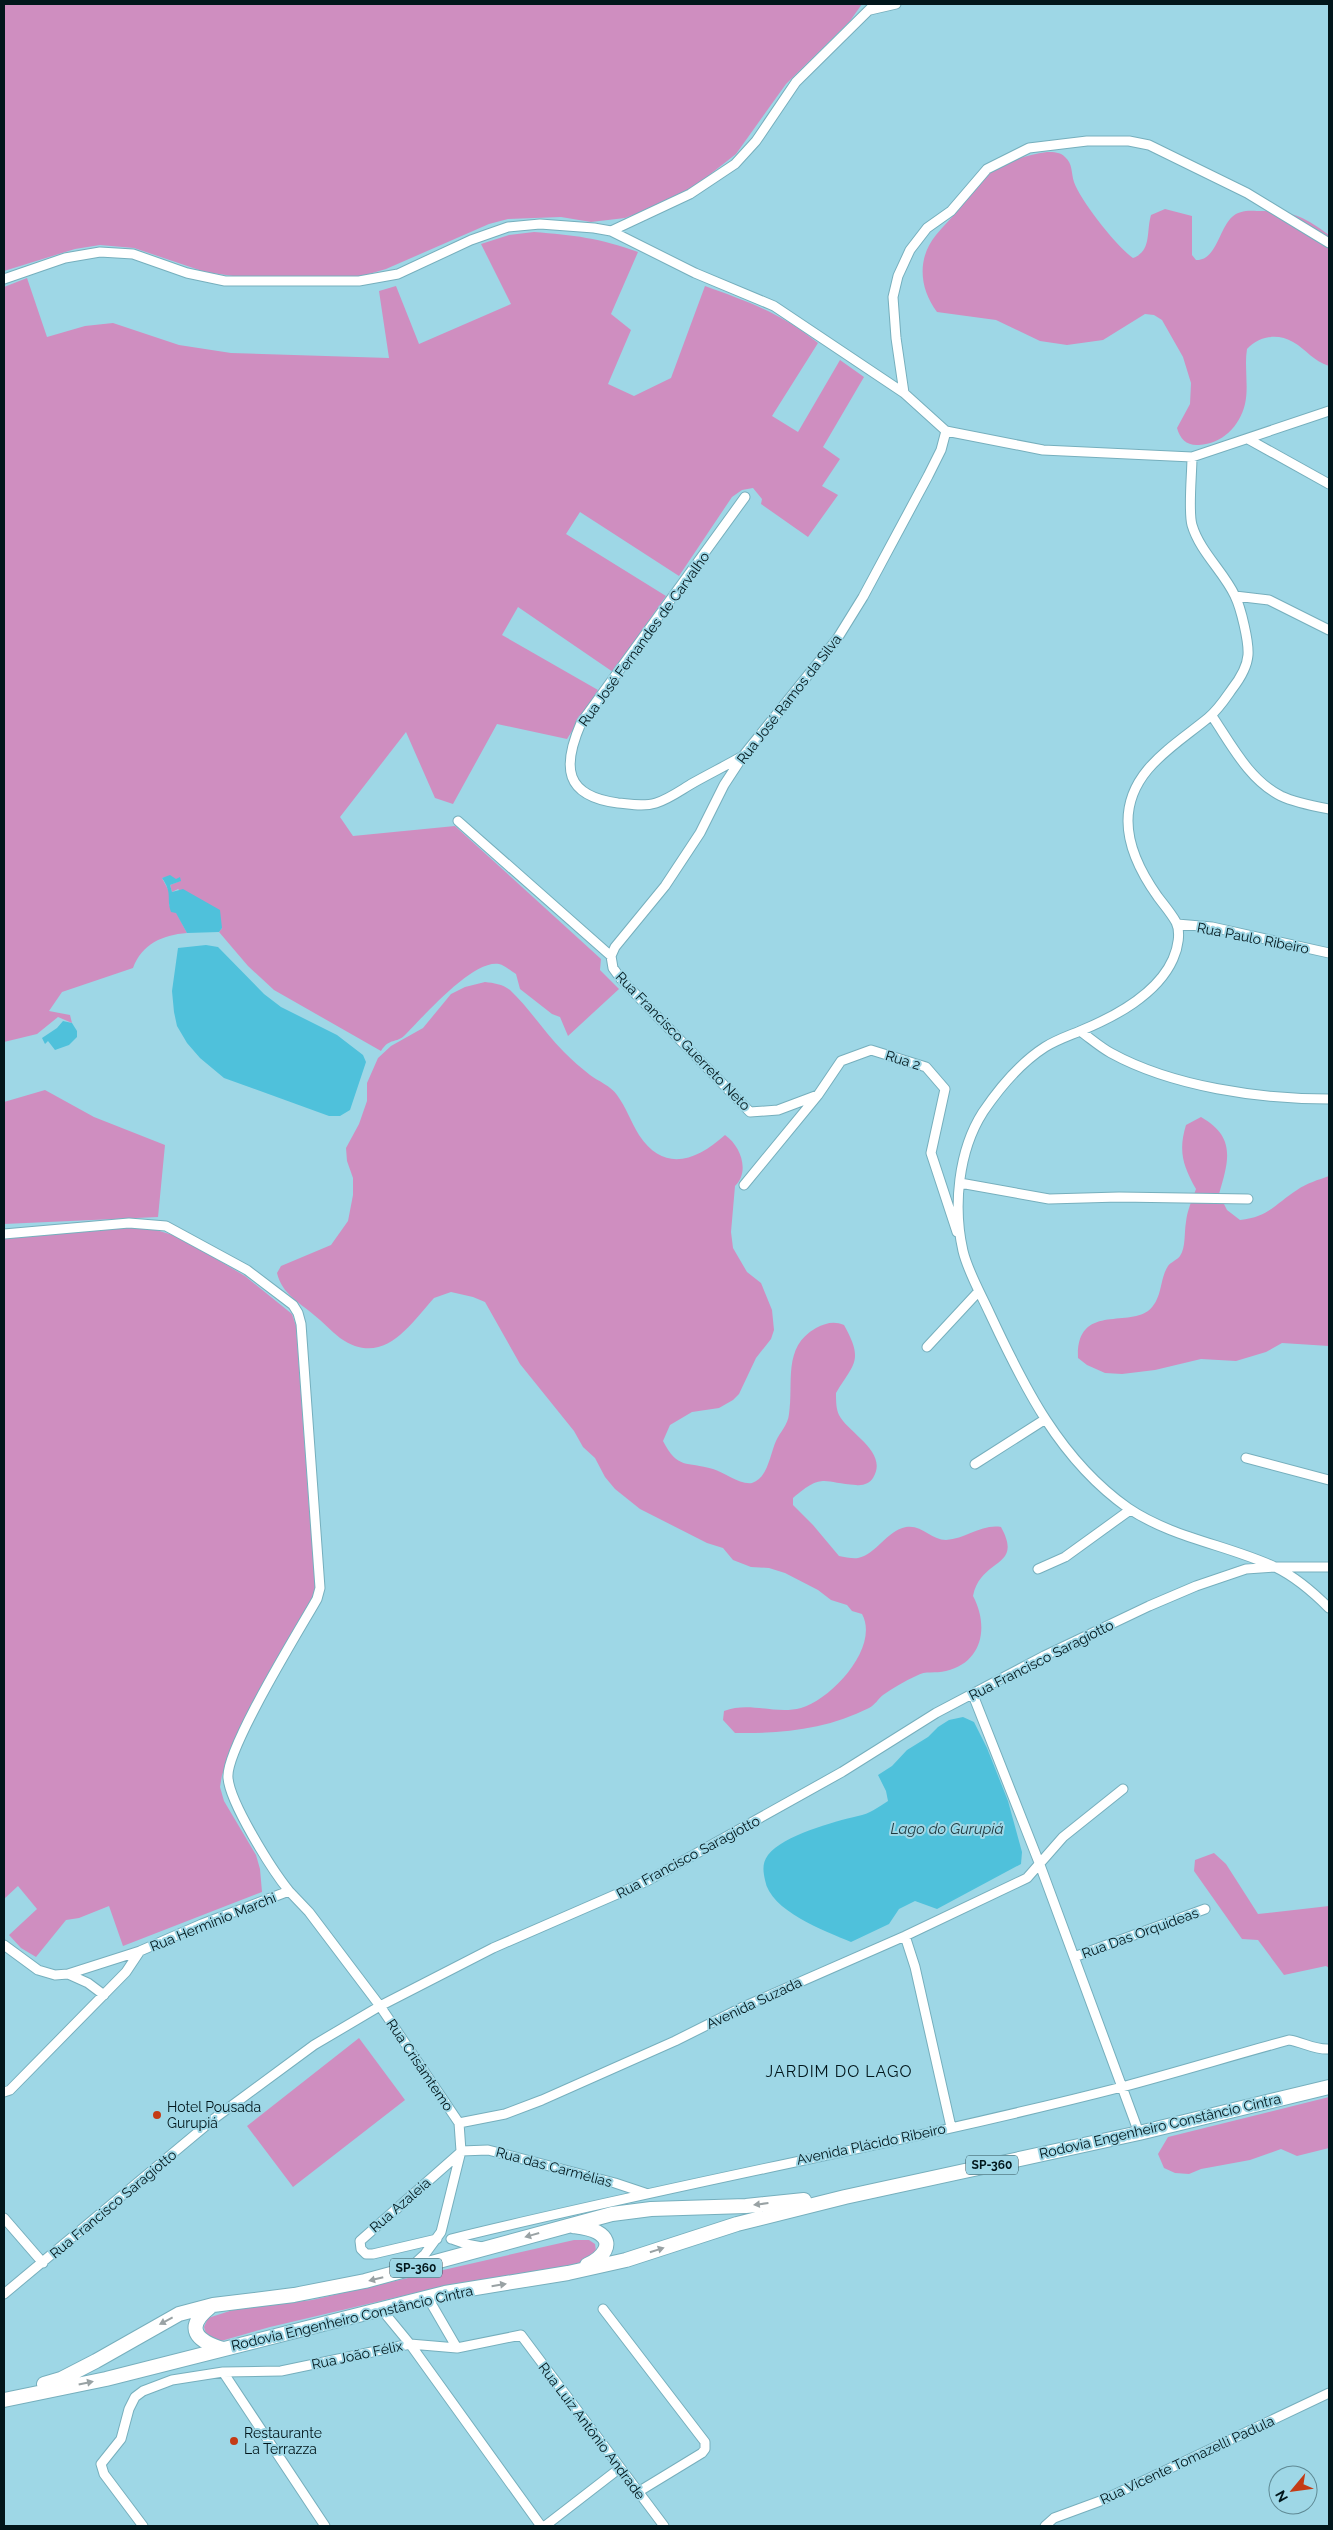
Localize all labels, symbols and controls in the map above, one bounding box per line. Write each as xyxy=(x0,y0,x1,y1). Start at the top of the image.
street label: Rua José Fernandes de Carvalho xyxy=(575,549,713,729)
street label: Rua José Ramos da Silva xyxy=(734,631,844,767)
street label: Rua Paulo Ribeiro xyxy=(1196,919,1310,957)
street label: Rua Francisco Guerreto Neto xyxy=(612,968,754,1114)
street label: Rua 2 xyxy=(884,1047,922,1073)
street label: Rua Francisco Saragiotto xyxy=(966,1617,1116,1703)
street label: Rua Francisco Saragiotto xyxy=(614,1812,762,1902)
water label: Lago do Gurupiá xyxy=(890,1820,1004,1838)
street label: Rua Herminio Marchi xyxy=(148,1889,278,1955)
street label: Rua Das Orquideas xyxy=(1079,1904,1201,1962)
street label: Avenida Suzada xyxy=(704,1974,804,2032)
street label: Rua Crisâmtemo xyxy=(383,2016,457,2114)
district label: JARDIM DO LAGO xyxy=(766,2062,912,2081)
street label: Rodovia Engenheiro Constâncio Cintra xyxy=(1038,2090,1282,2162)
place label: Hotel Pousada Gurupiá xyxy=(167,2099,261,2131)
marker: Hotel Pousada Gurupiá xyxy=(151,2109,163,2121)
street label: Avenida Plácido Ribeiro xyxy=(795,2120,947,2168)
street label: Rua das Carmélias xyxy=(494,2144,614,2190)
street label: Rua Francisco Saragiotto xyxy=(47,2146,179,2262)
road number: SP-360 xyxy=(966,2156,1018,2174)
street label: Rua Azaleia xyxy=(367,2174,433,2236)
one-way arrow xyxy=(753,2200,769,2208)
one-way arrow xyxy=(525,2232,540,2240)
one-way arrow xyxy=(650,2245,665,2253)
road number: SP-360 xyxy=(390,2258,442,2278)
one-way arrow xyxy=(368,2275,383,2283)
one-way arrow xyxy=(491,2280,507,2288)
street label: Rodovia Engenheiro Constâncio Cintra xyxy=(230,2282,474,2354)
one-way arrow xyxy=(159,2317,173,2325)
street label: Rua João Félix xyxy=(310,2338,404,2372)
street label: Rua Luiz Antônio Andrade xyxy=(535,2359,649,2503)
one-way arrow xyxy=(78,2379,94,2387)
street label: Rua Vicente Tomazelli Padula xyxy=(1097,2413,1277,2507)
place label: Restaurante La Terrazza xyxy=(244,2425,322,2457)
marker: Restaurante La Terrazza xyxy=(228,2435,240,2447)
north arrow xyxy=(1268,2465,1318,2515)
text: N xyxy=(1272,2488,1291,2505)

